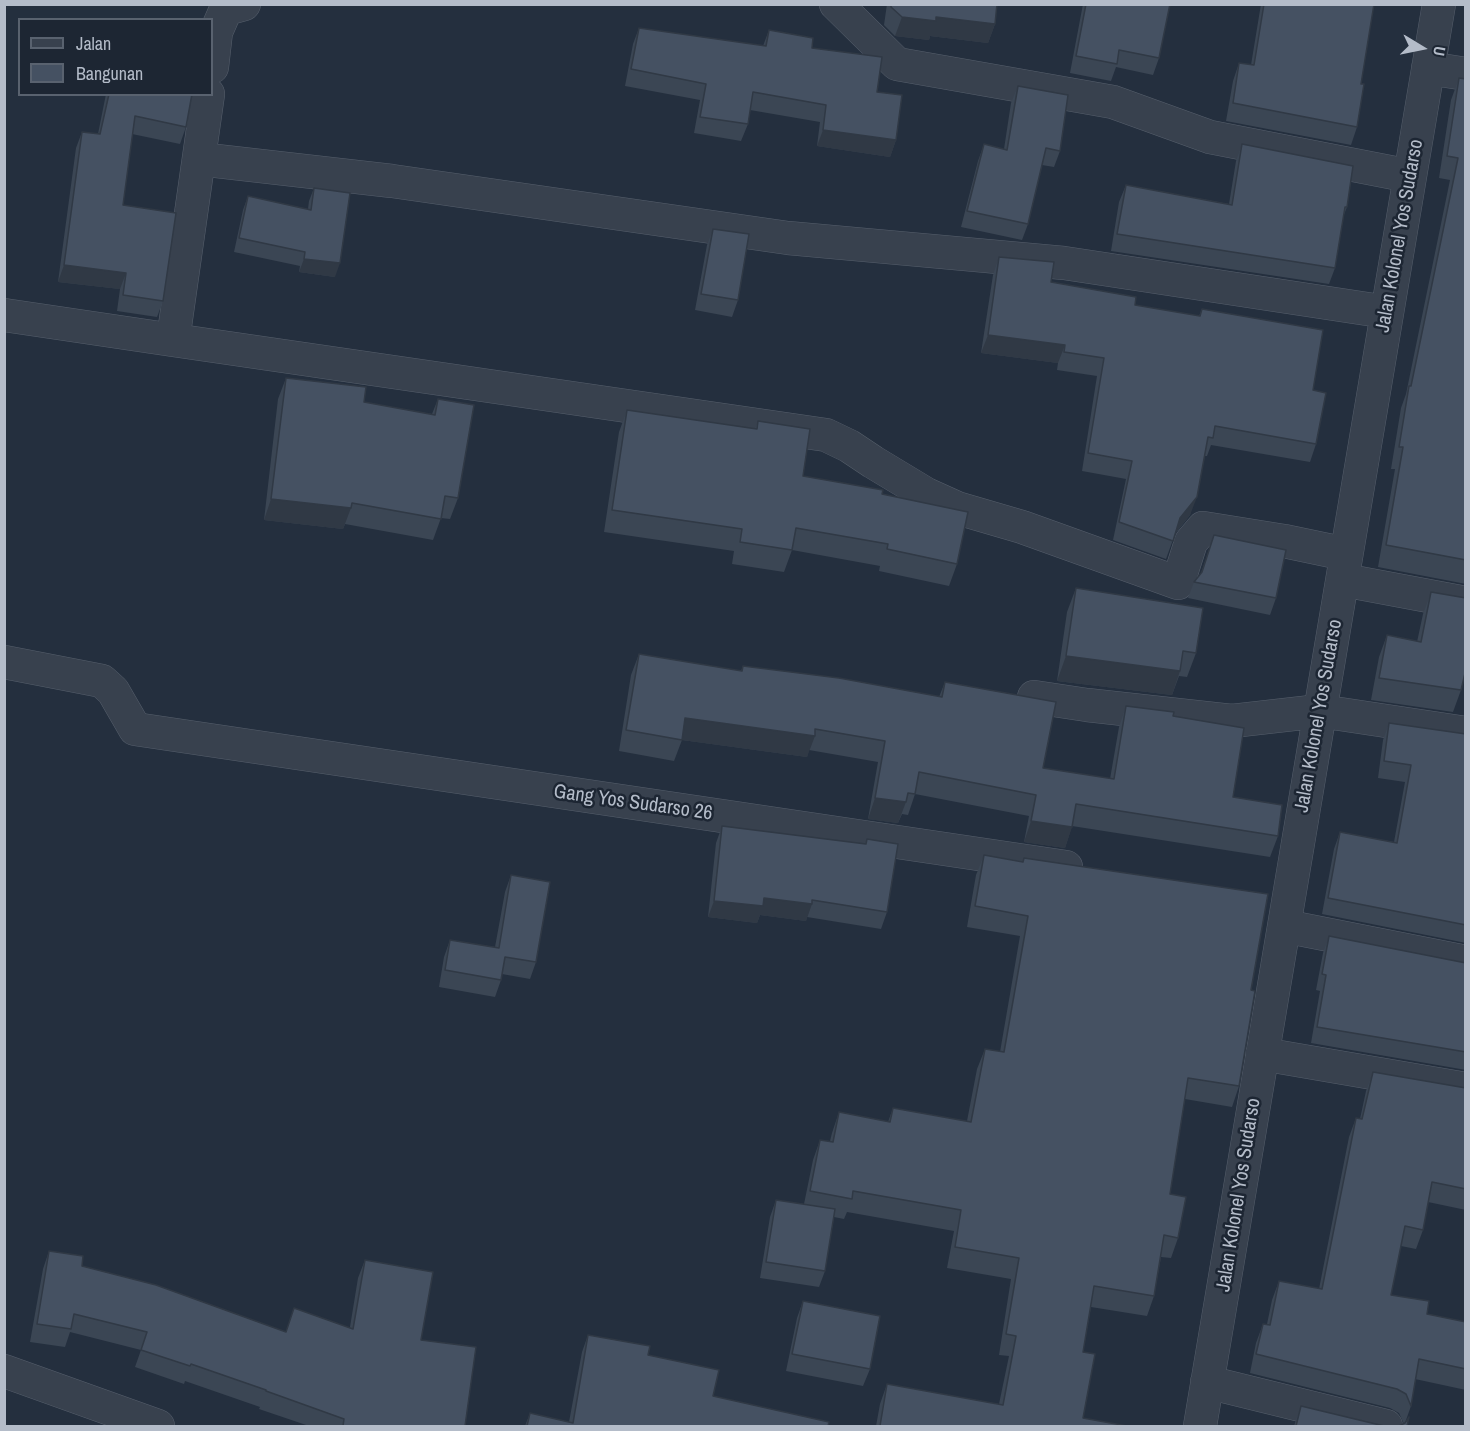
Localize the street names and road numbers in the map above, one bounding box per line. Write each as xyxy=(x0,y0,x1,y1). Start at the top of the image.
street label: Jalan Kolonel Yos Sudarso xyxy=(1371,138,1429,334)
street label: Jalan Kolonel Yos Sudarso xyxy=(1290,618,1348,814)
street label: Gang Yos Sudarso 26 xyxy=(552,780,714,826)
street label: Jalan Kolonel Yos Sudarso xyxy=(1212,1097,1266,1293)

